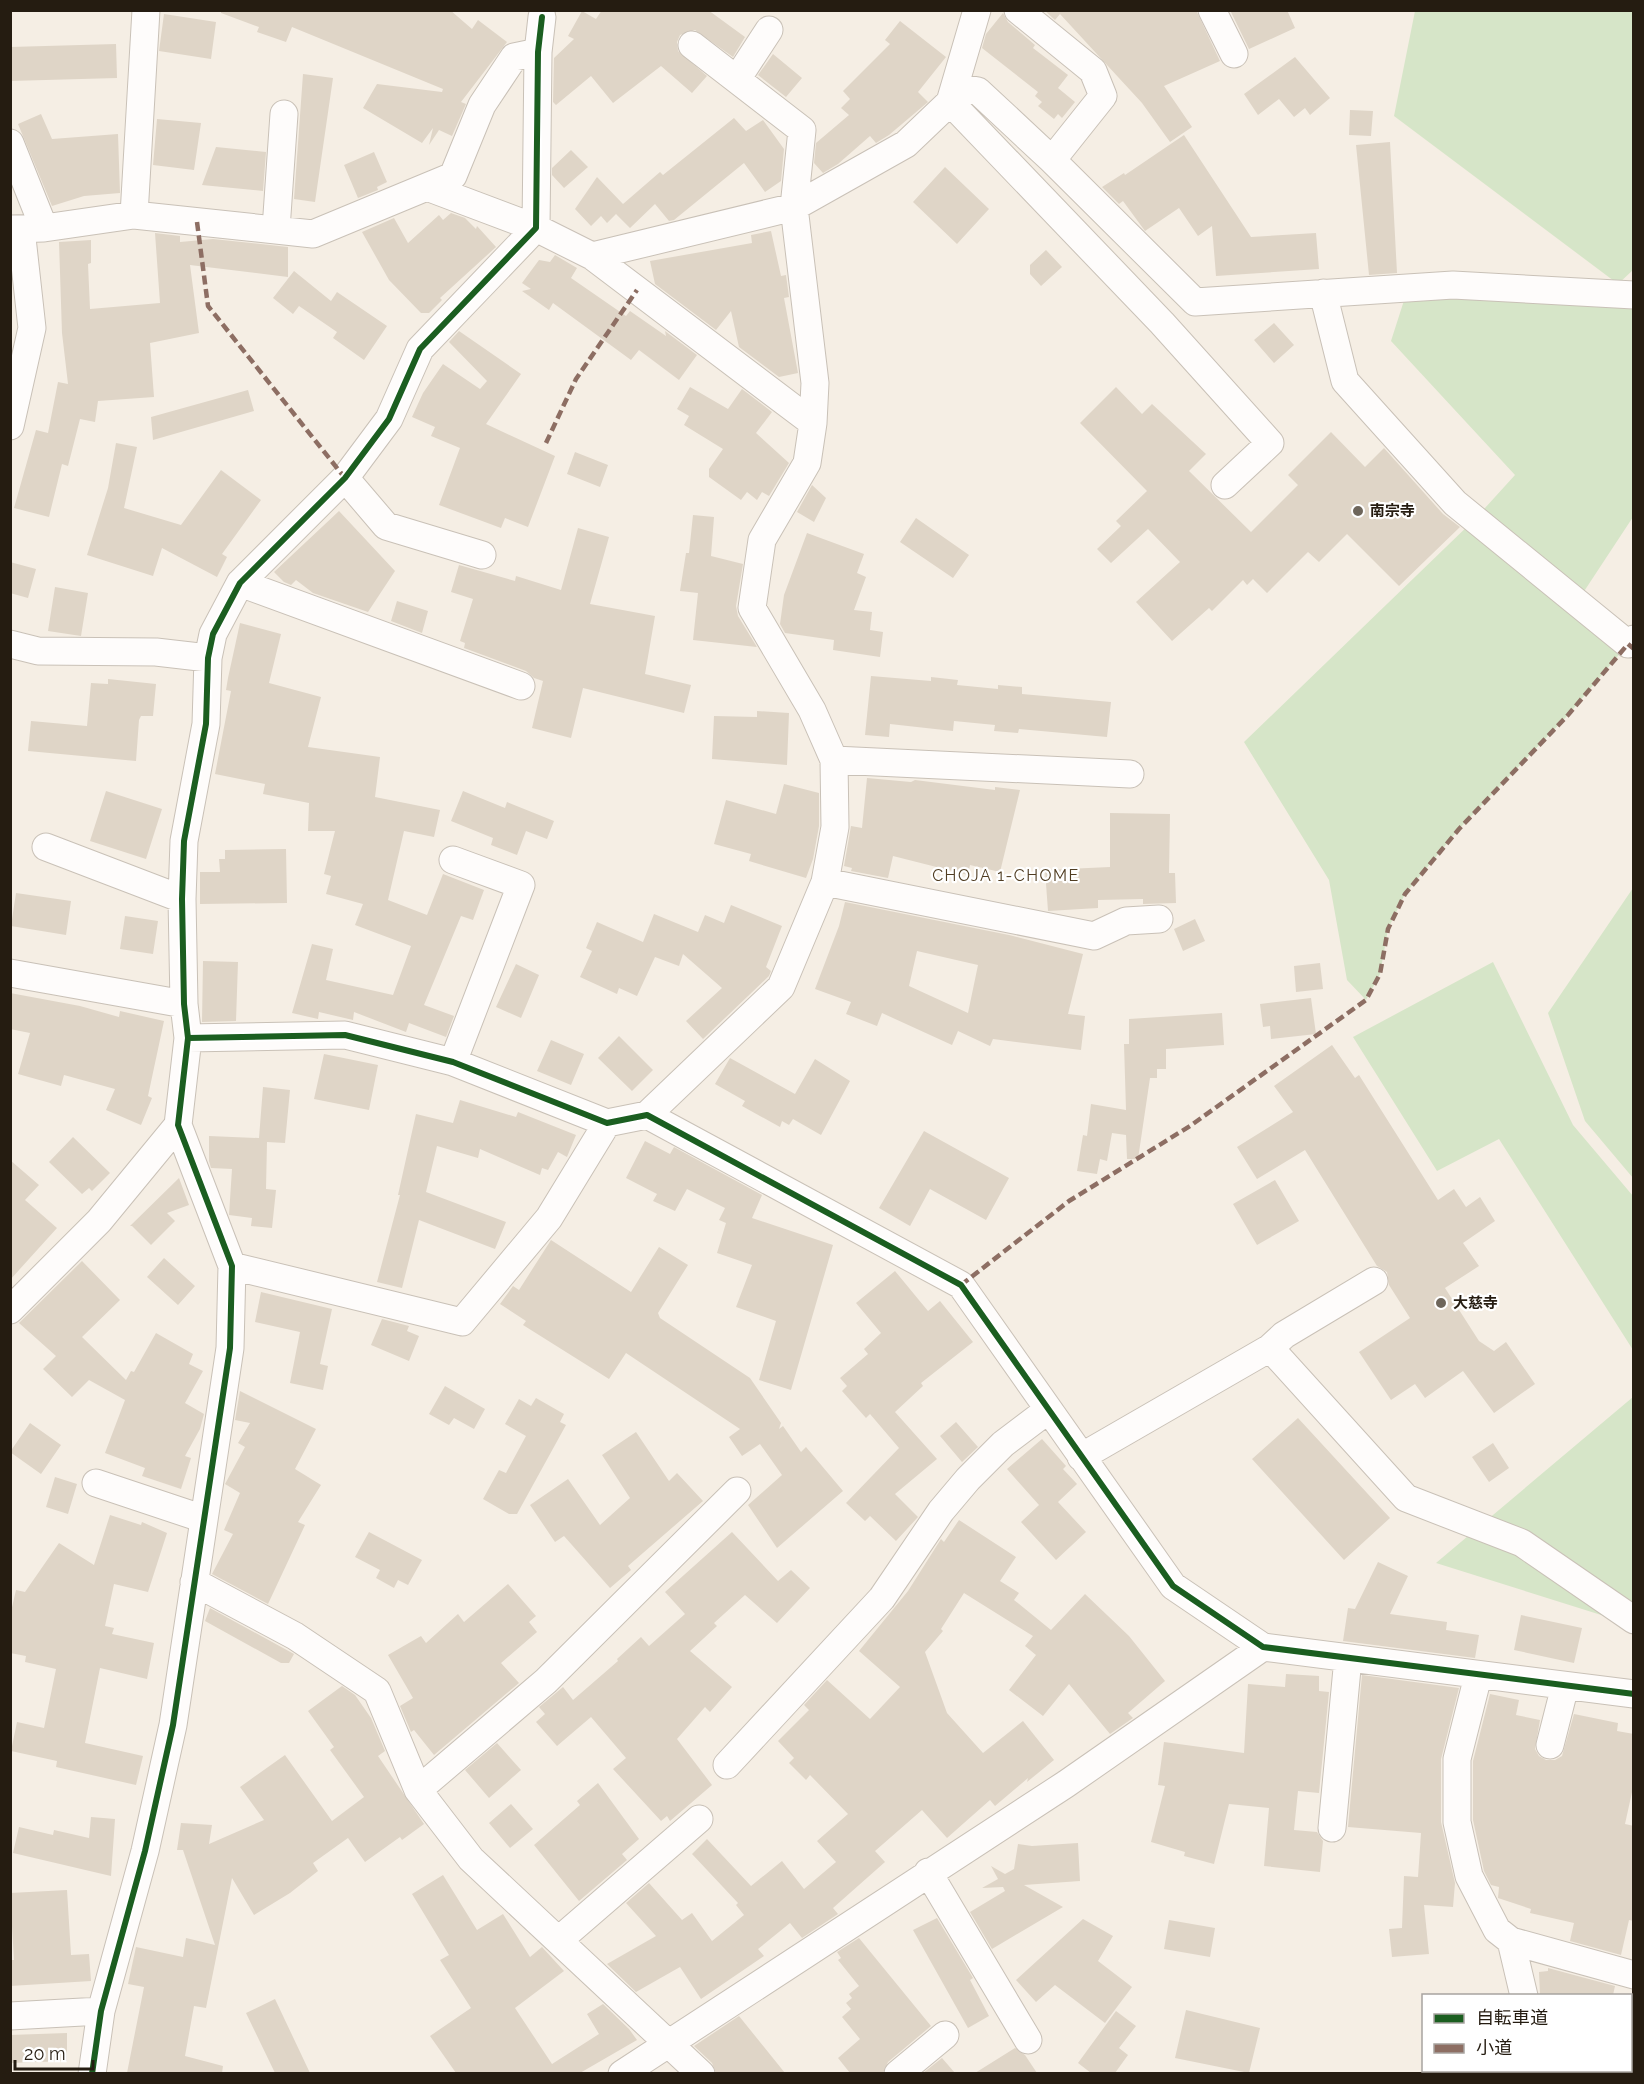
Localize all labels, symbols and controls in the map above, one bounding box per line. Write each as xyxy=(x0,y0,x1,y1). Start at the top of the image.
place label: 南宗寺 xyxy=(1370,502,1415,520)
marker: 南宗寺 xyxy=(1351,504,1365,518)
district label: CHOJA 1-CHOME xyxy=(932,866,1080,885)
place label: 大慈寺 xyxy=(1453,1294,1498,1312)
marker: 大慈寺 xyxy=(1434,1296,1448,1310)
legend xyxy=(1422,1994,1632,2072)
text: 自転車道 xyxy=(1476,2007,1548,2028)
scale bar xyxy=(15,2033,93,2071)
text: 小道 xyxy=(1476,2037,1512,2058)
text: 20 m xyxy=(24,2043,66,2064)

